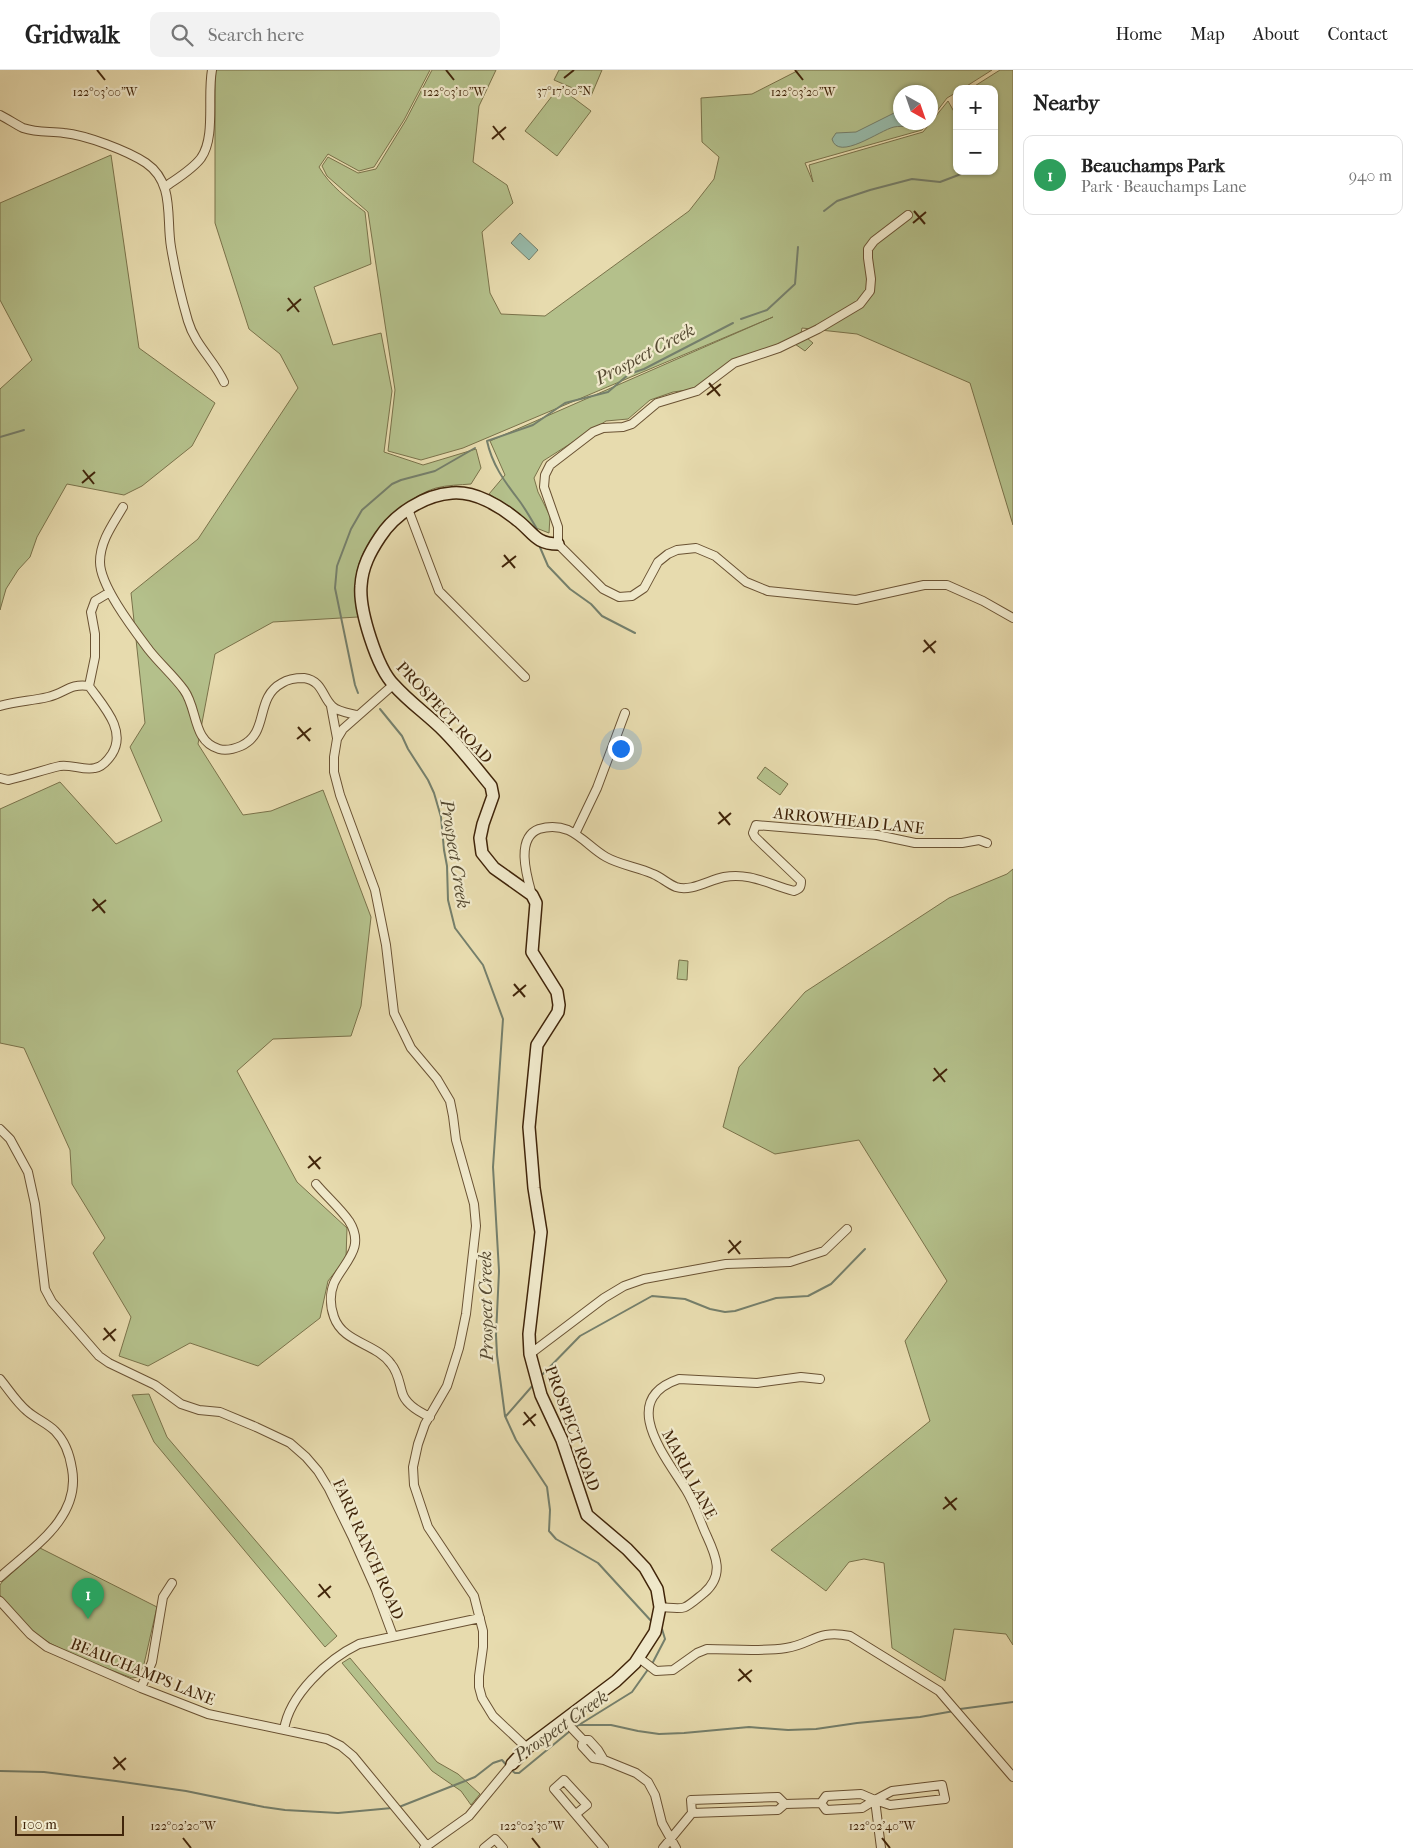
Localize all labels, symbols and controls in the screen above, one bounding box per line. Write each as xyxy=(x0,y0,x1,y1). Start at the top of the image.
search box xyxy=(150,12,500,57)
text: Gridwalk xyxy=(25,21,120,49)
icon: search xyxy=(168,21,196,49)
text: Search here xyxy=(208,24,304,46)
text: Home xyxy=(1115,24,1162,45)
text: Map xyxy=(1190,24,1225,45)
text: About xyxy=(1253,24,1299,45)
text: Contact xyxy=(1327,24,1388,45)
text: 37°17'00"N xyxy=(537,84,591,98)
text: 122°03'00"W xyxy=(73,85,139,99)
text: 122°03'10"W xyxy=(423,85,486,99)
text: 122°03'20"W xyxy=(771,85,836,99)
north arrow xyxy=(893,85,938,130)
map controls xyxy=(953,85,998,175)
button: + xyxy=(953,85,998,130)
text: Nearby xyxy=(1033,91,1099,115)
button: − xyxy=(953,130,998,175)
text: Beauchamps Park xyxy=(1081,155,1225,177)
text: 1 xyxy=(1047,166,1053,185)
text: 940 m xyxy=(1349,166,1392,185)
text: Park · Beauchamps Lane xyxy=(1081,177,1246,196)
water label: Prospect Creek xyxy=(591,319,699,390)
street label: PROSPECT ROAD xyxy=(393,658,497,767)
your location xyxy=(608,736,634,762)
water label: Prospect Creek xyxy=(435,797,473,910)
street label: ARROWHEAD LANE xyxy=(772,803,926,838)
water label: Prospect Creek xyxy=(475,1251,498,1362)
street label: PROSPECT ROAD xyxy=(541,1363,604,1493)
street label: MARIA LANE xyxy=(658,1426,721,1523)
street label: FARR RANCH ROAD xyxy=(329,1476,408,1623)
pin: 1 xyxy=(72,1578,104,1619)
street label: BEAUCHAMPS LANE xyxy=(68,1634,218,1709)
water label: Prospect Creek xyxy=(509,1686,612,1767)
scale bar xyxy=(15,1813,124,1836)
text: 100 m xyxy=(22,1816,57,1833)
text: 122°02'20"W xyxy=(150,1819,217,1833)
text: 122°02'30"W xyxy=(500,1819,565,1833)
text: 122°02'40"W xyxy=(849,1819,916,1833)

